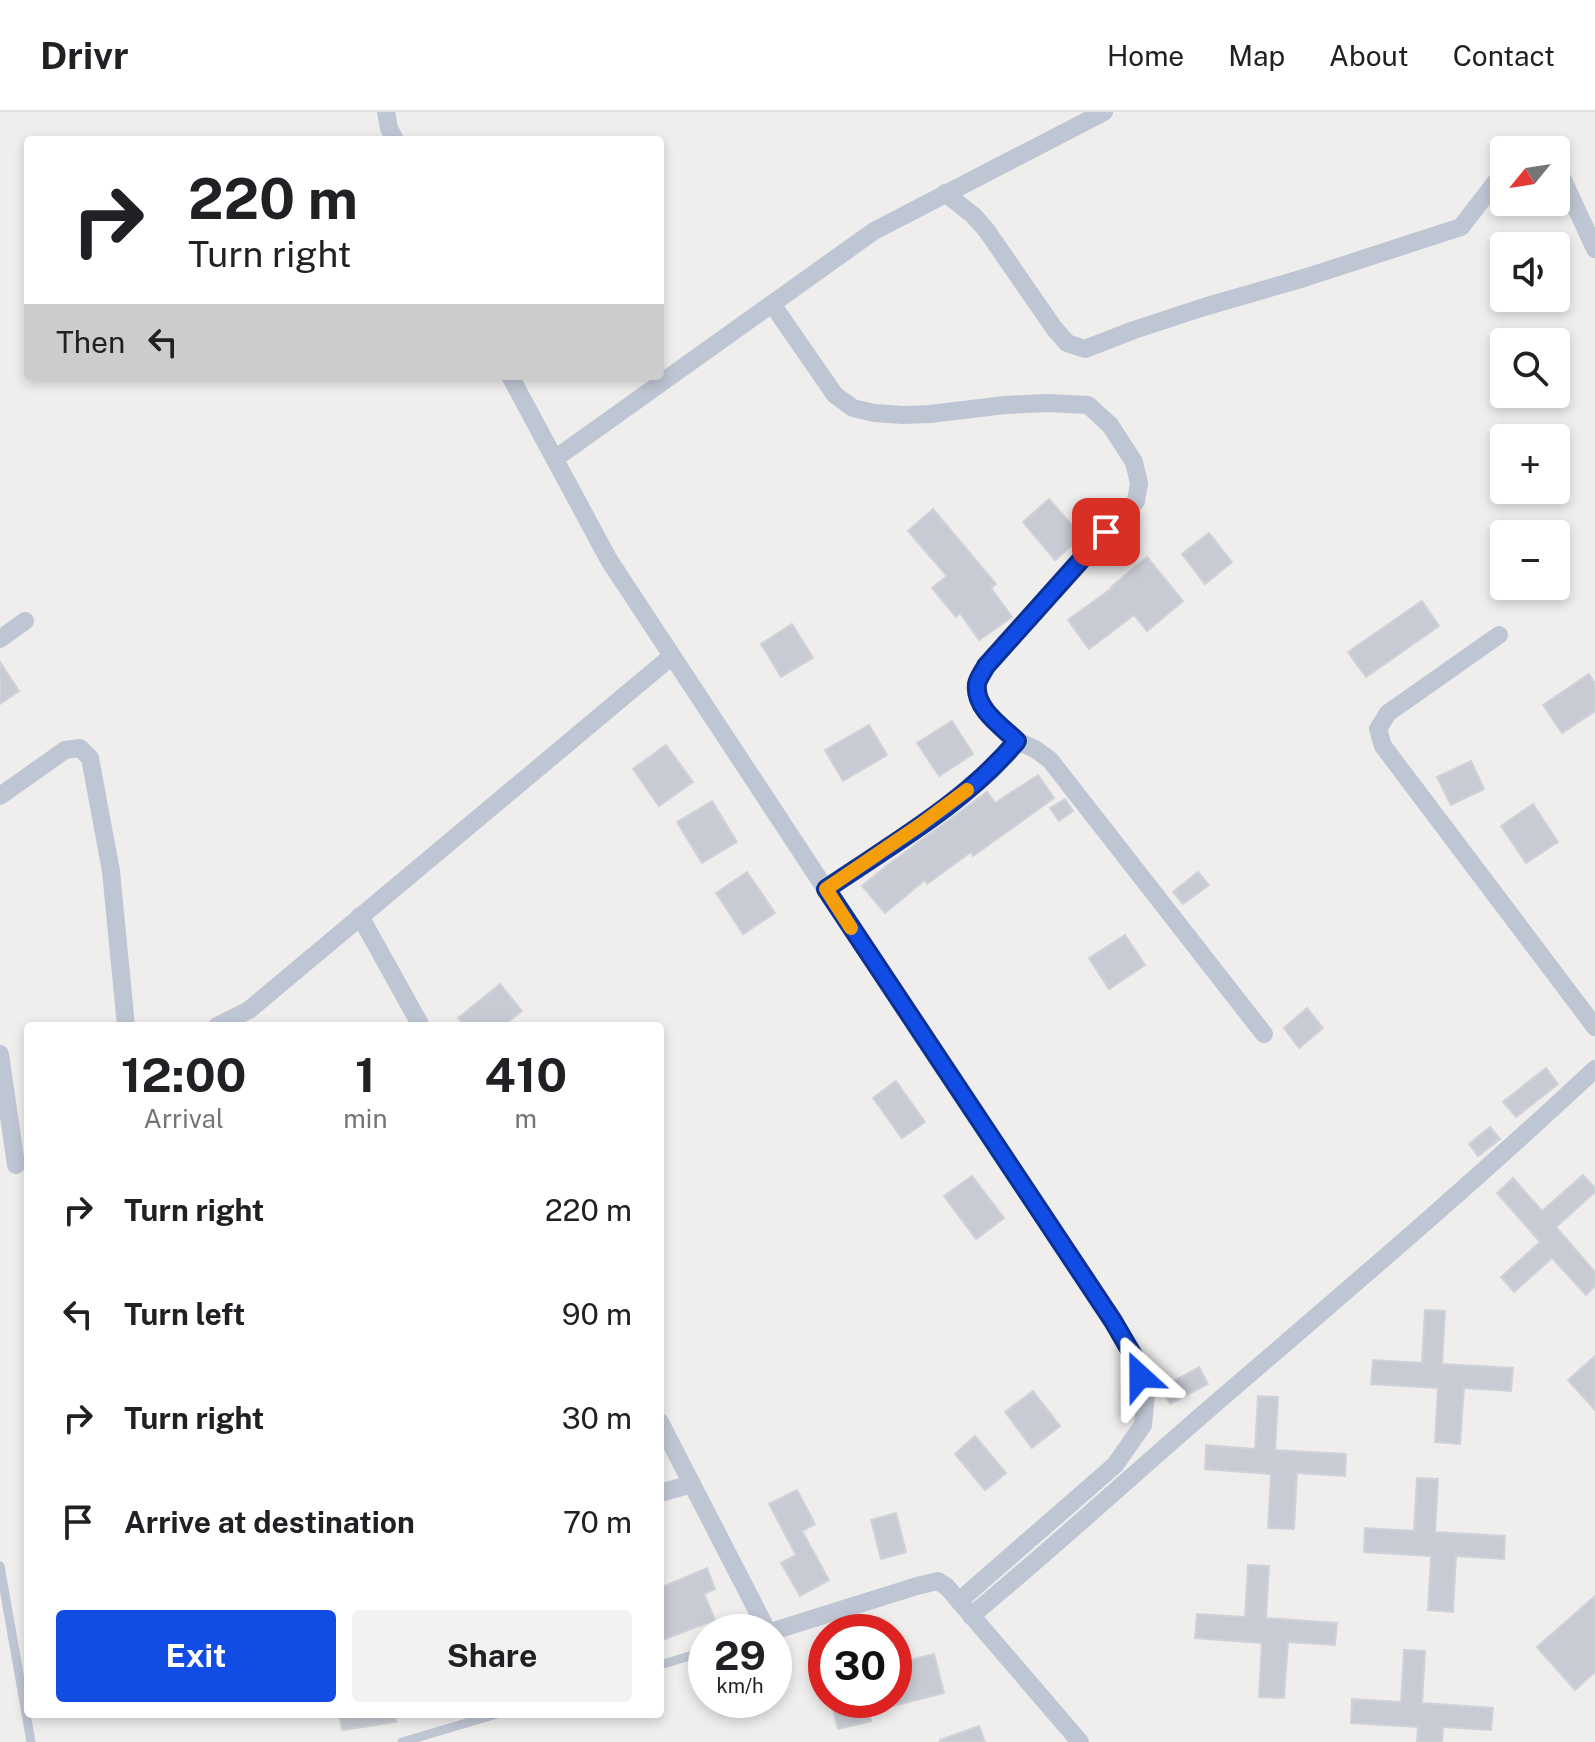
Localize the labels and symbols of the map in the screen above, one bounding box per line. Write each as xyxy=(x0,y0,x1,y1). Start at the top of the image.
north arrow xyxy=(1490,136,1570,216)
pin xyxy=(1072,498,1140,566)
position arrow xyxy=(1098,1334,1182,1418)
speed limit sign: 30 xyxy=(808,1614,912,1718)

